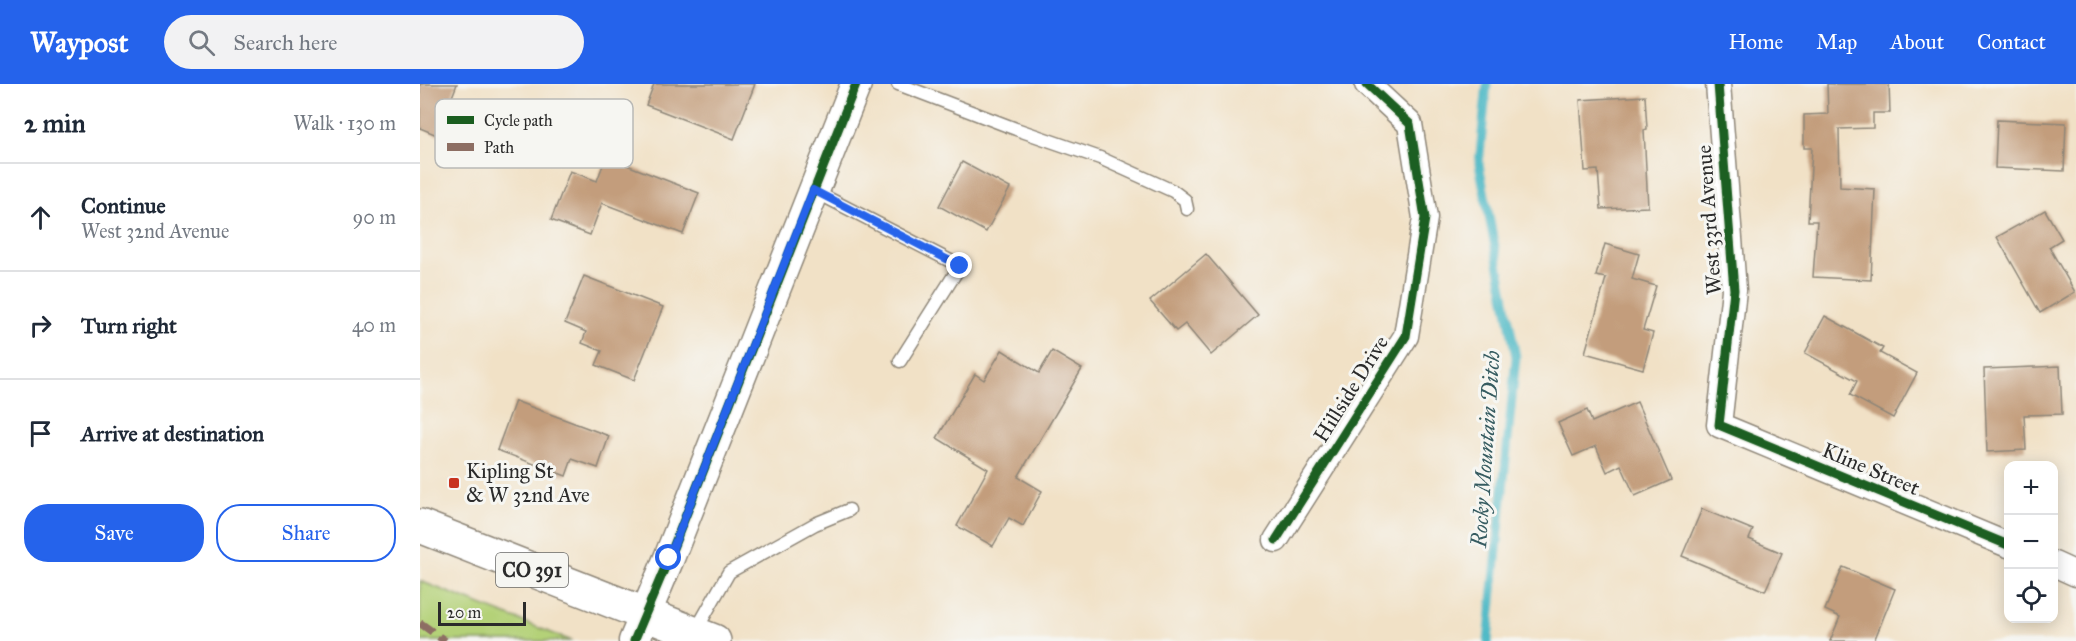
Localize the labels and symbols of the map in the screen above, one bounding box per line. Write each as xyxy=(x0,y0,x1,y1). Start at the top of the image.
legend xyxy=(435,99,633,168)
text: Cycle path xyxy=(484,111,553,130)
text: Path xyxy=(484,138,514,157)
street label: West 33rd Avenue xyxy=(1691,144,1727,296)
route end xyxy=(946,252,972,278)
street label: Hillside Drive xyxy=(1308,331,1394,447)
water label: Rocky Mountain Ditch xyxy=(1465,349,1506,549)
street label: Kline Street xyxy=(1818,437,1924,501)
place label: Kipling St & W 32nd Ave xyxy=(466,458,590,508)
marker: Kipling St & W 32nd Ave xyxy=(447,476,461,490)
route start xyxy=(655,544,681,570)
road number: CO 391 xyxy=(496,553,568,587)
scale bar xyxy=(438,599,526,626)

